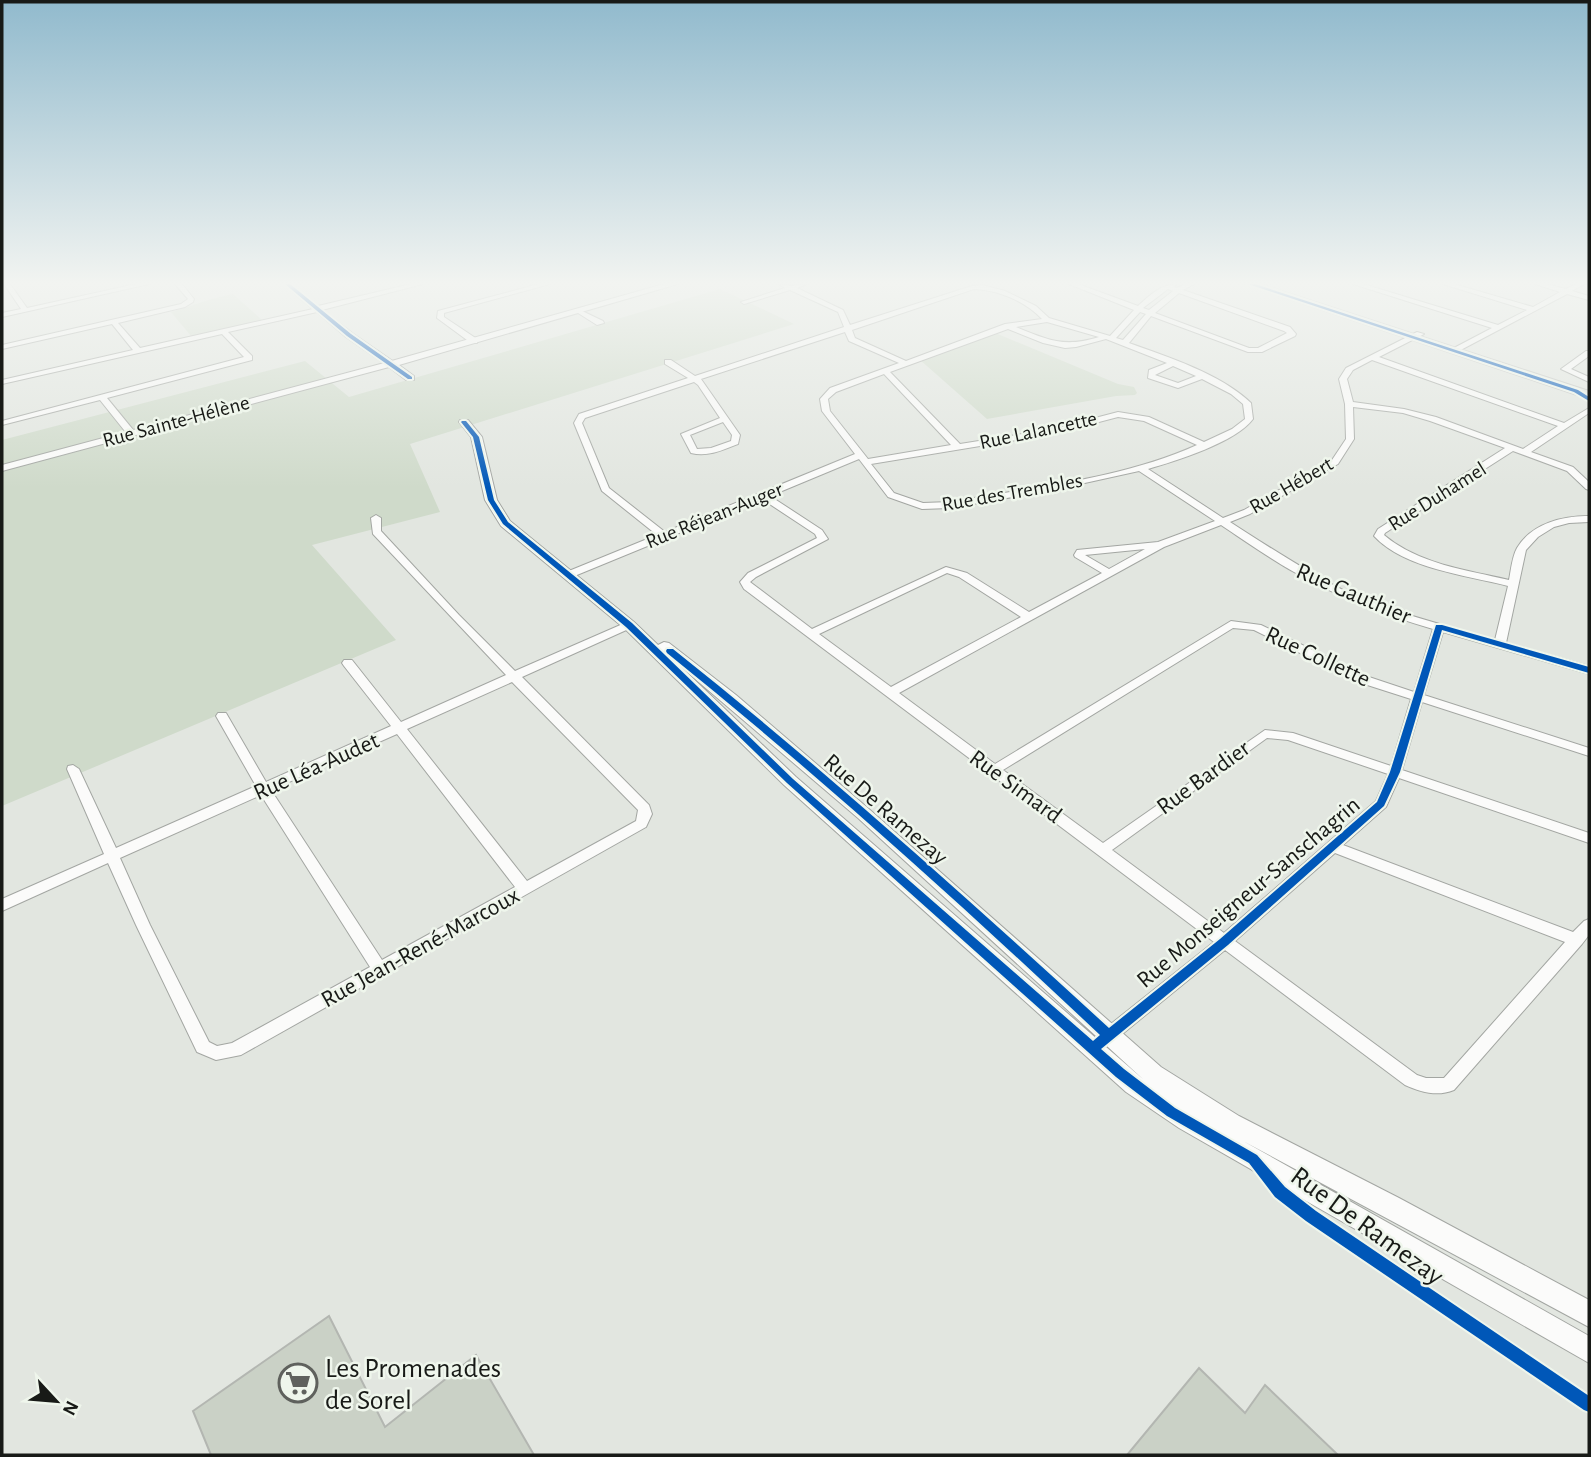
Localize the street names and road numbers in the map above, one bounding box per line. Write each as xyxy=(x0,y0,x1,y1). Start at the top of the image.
street label: Rue Sainte-Hélène xyxy=(100,392,252,451)
street label: Rue Lalancette xyxy=(977,408,1099,453)
street label: Rue Hébert xyxy=(1246,453,1337,518)
street label: Rue Duhamel xyxy=(1384,458,1490,535)
street label: Rue des Trembles xyxy=(940,470,1084,515)
street label: Rue Réjean-Auger xyxy=(643,478,786,552)
street label: Rue Gauthier xyxy=(1293,559,1415,629)
street label: Rue Collette xyxy=(1261,622,1374,692)
street label: Rue Léa-Audet xyxy=(250,728,383,805)
street label: Rue Bardier xyxy=(1153,736,1255,819)
street label: Rue Simard xyxy=(965,746,1066,828)
street label: Rue De Ramezay xyxy=(819,750,952,870)
street label: Rue Monseigneur-Sanschagrin xyxy=(1133,793,1365,993)
street label: Rue Jean-René-Marcoux xyxy=(317,883,524,1012)
street label: Rue De Ramezay xyxy=(1285,1162,1448,1291)

